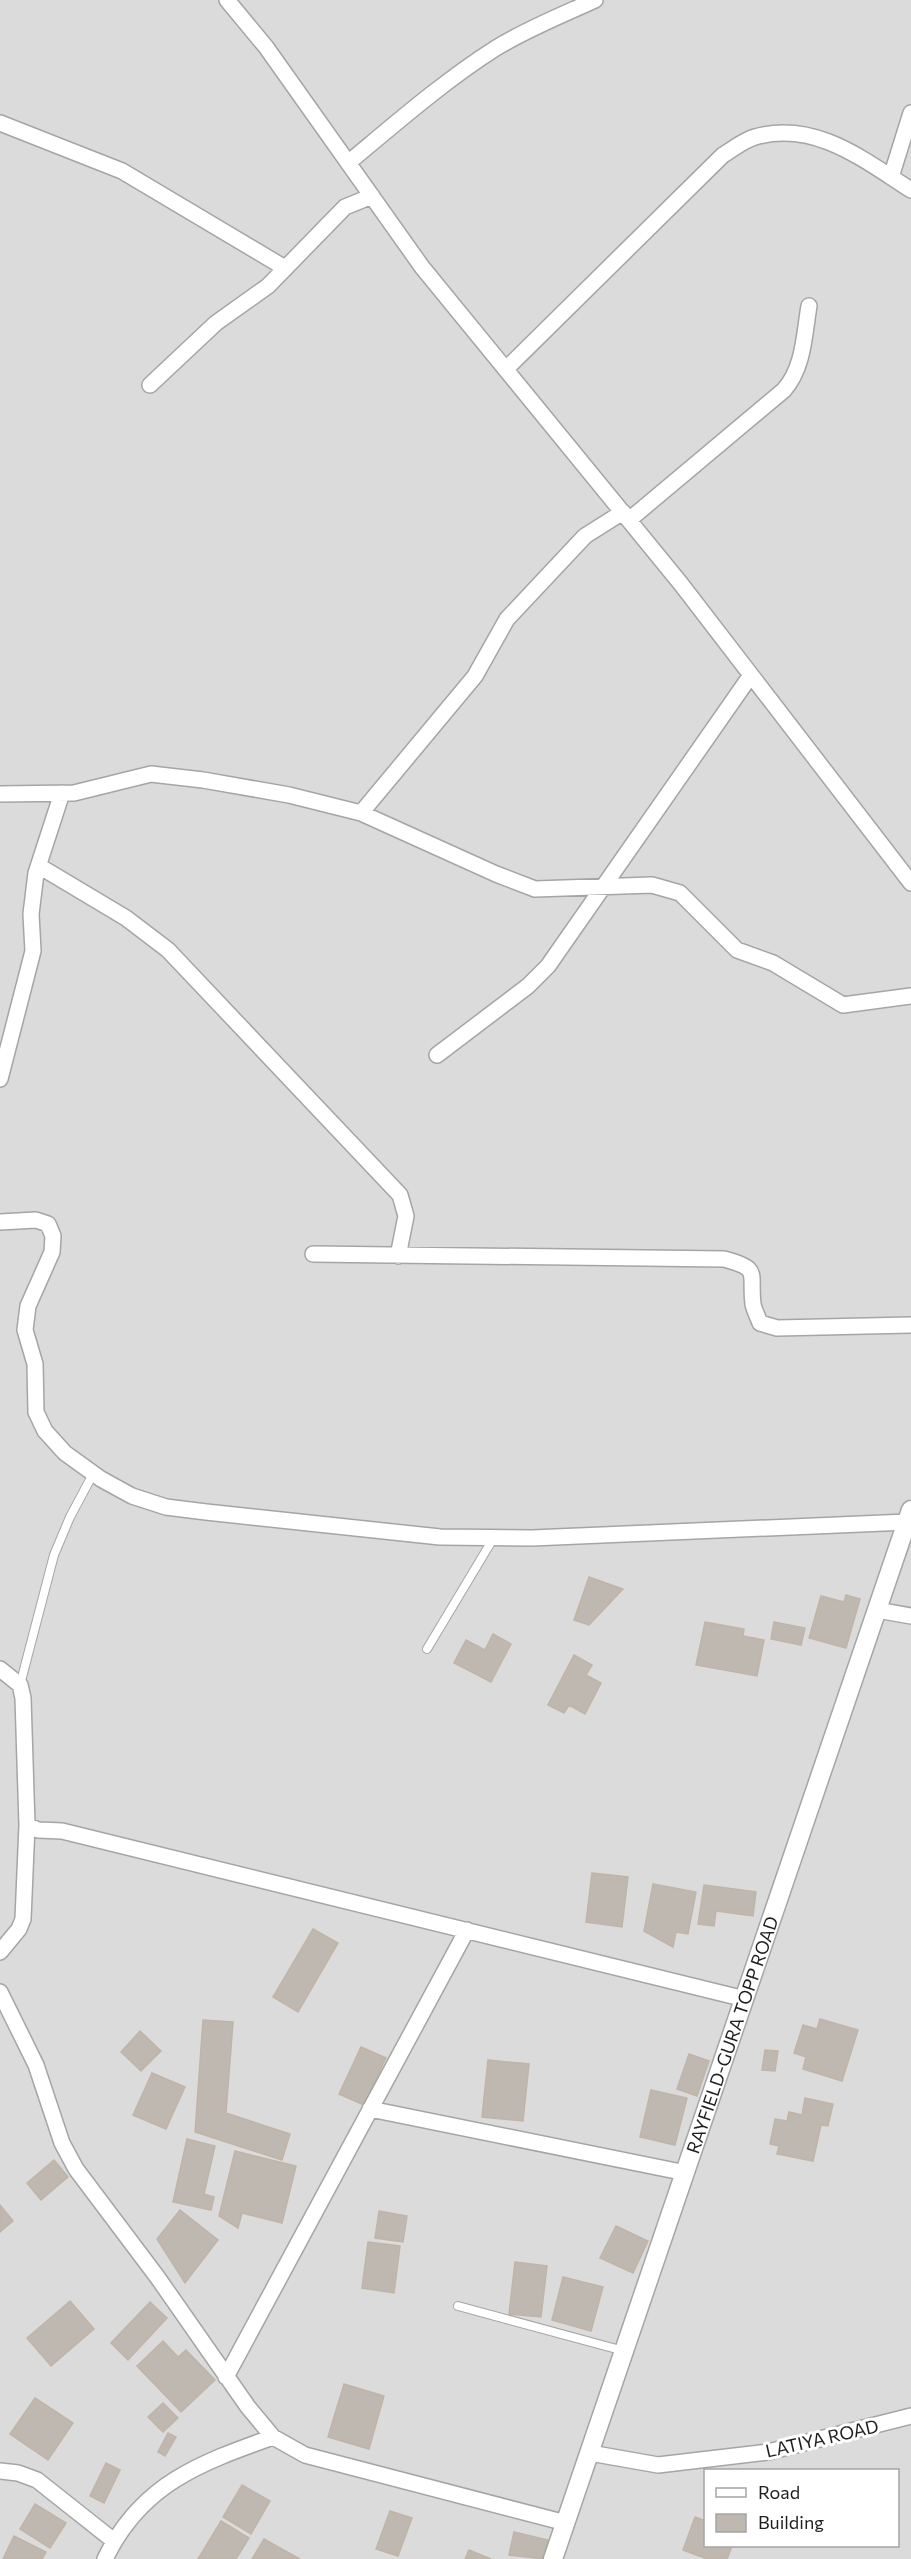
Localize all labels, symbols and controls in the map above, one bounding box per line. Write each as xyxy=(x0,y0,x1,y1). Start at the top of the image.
street label: RAYFIELD-GURA TOPP ROAD xyxy=(681,1913,783,2156)
street label: LATIYA ROAD xyxy=(763,2414,881,2462)
legend xyxy=(704,2469,899,2547)
text: Road xyxy=(758,2481,800,2503)
text: Building xyxy=(758,2511,824,2533)

